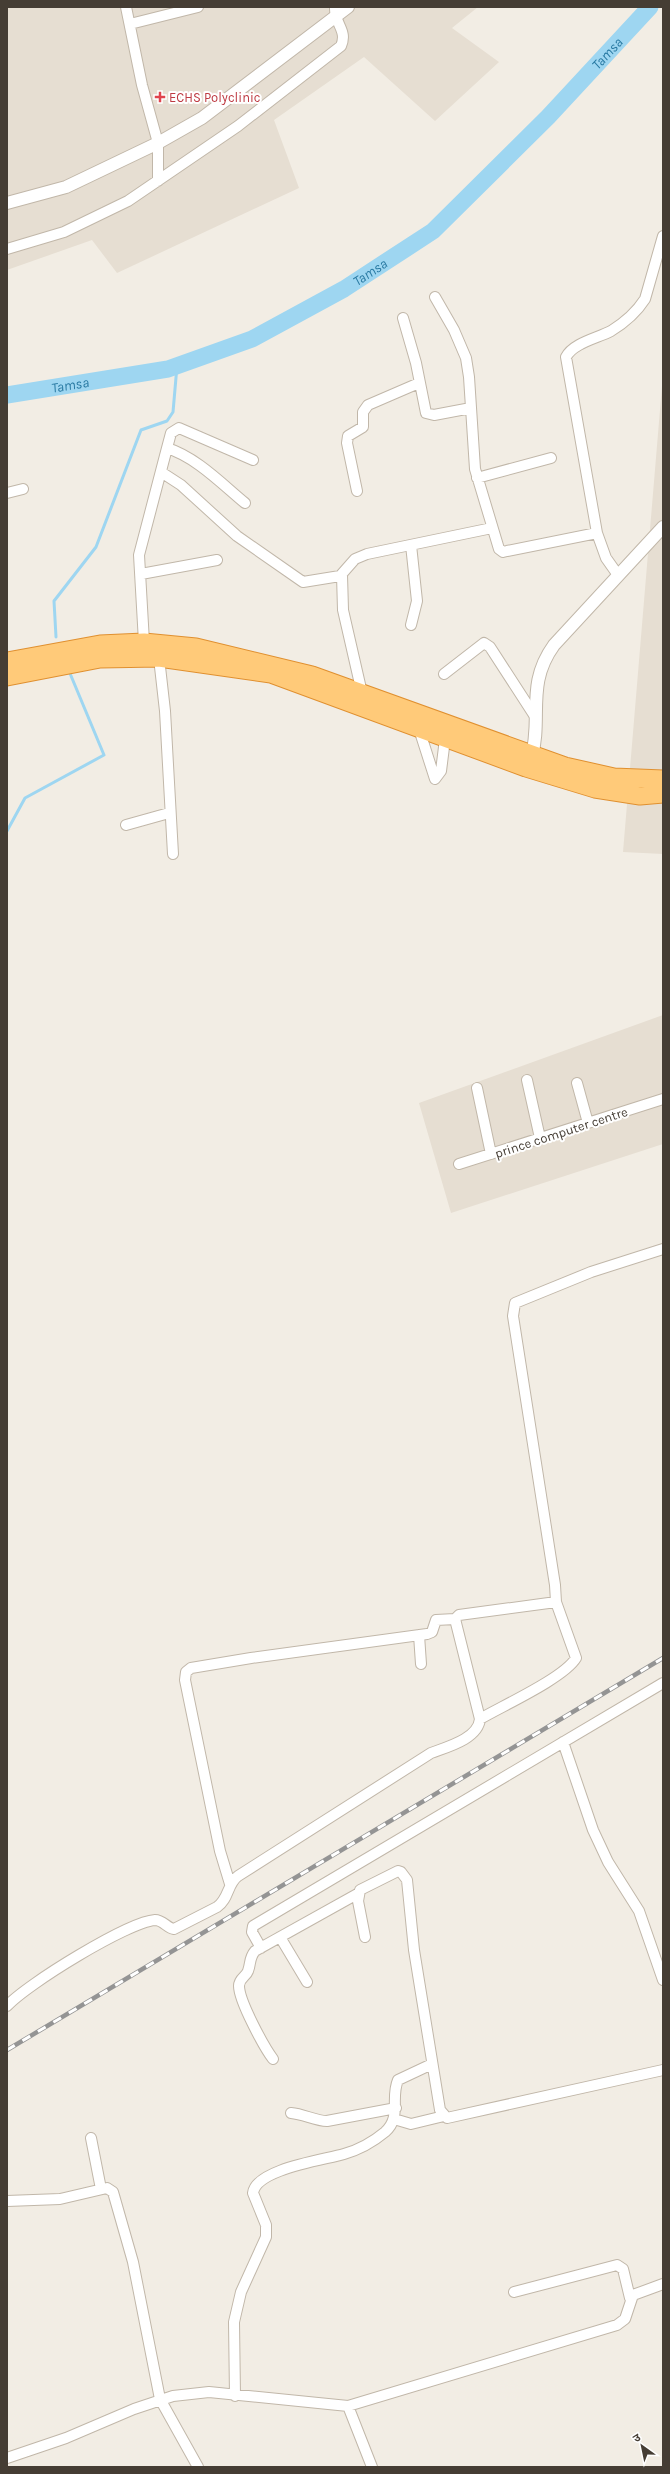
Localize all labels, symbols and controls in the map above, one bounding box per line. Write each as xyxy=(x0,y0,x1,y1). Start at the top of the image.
water label: Tamsa xyxy=(588,34,626,73)
place label: ECHS Polyclinic xyxy=(169,90,261,105)
marker: ECHS Polyclinic xyxy=(154,91,166,103)
water label: Tamsa xyxy=(350,255,391,290)
water label: Tamsa xyxy=(50,374,90,397)
street label: prince computer centre xyxy=(493,1104,630,1161)
north arrow xyxy=(622,2426,662,2466)
text: उ xyxy=(631,2431,644,2445)

